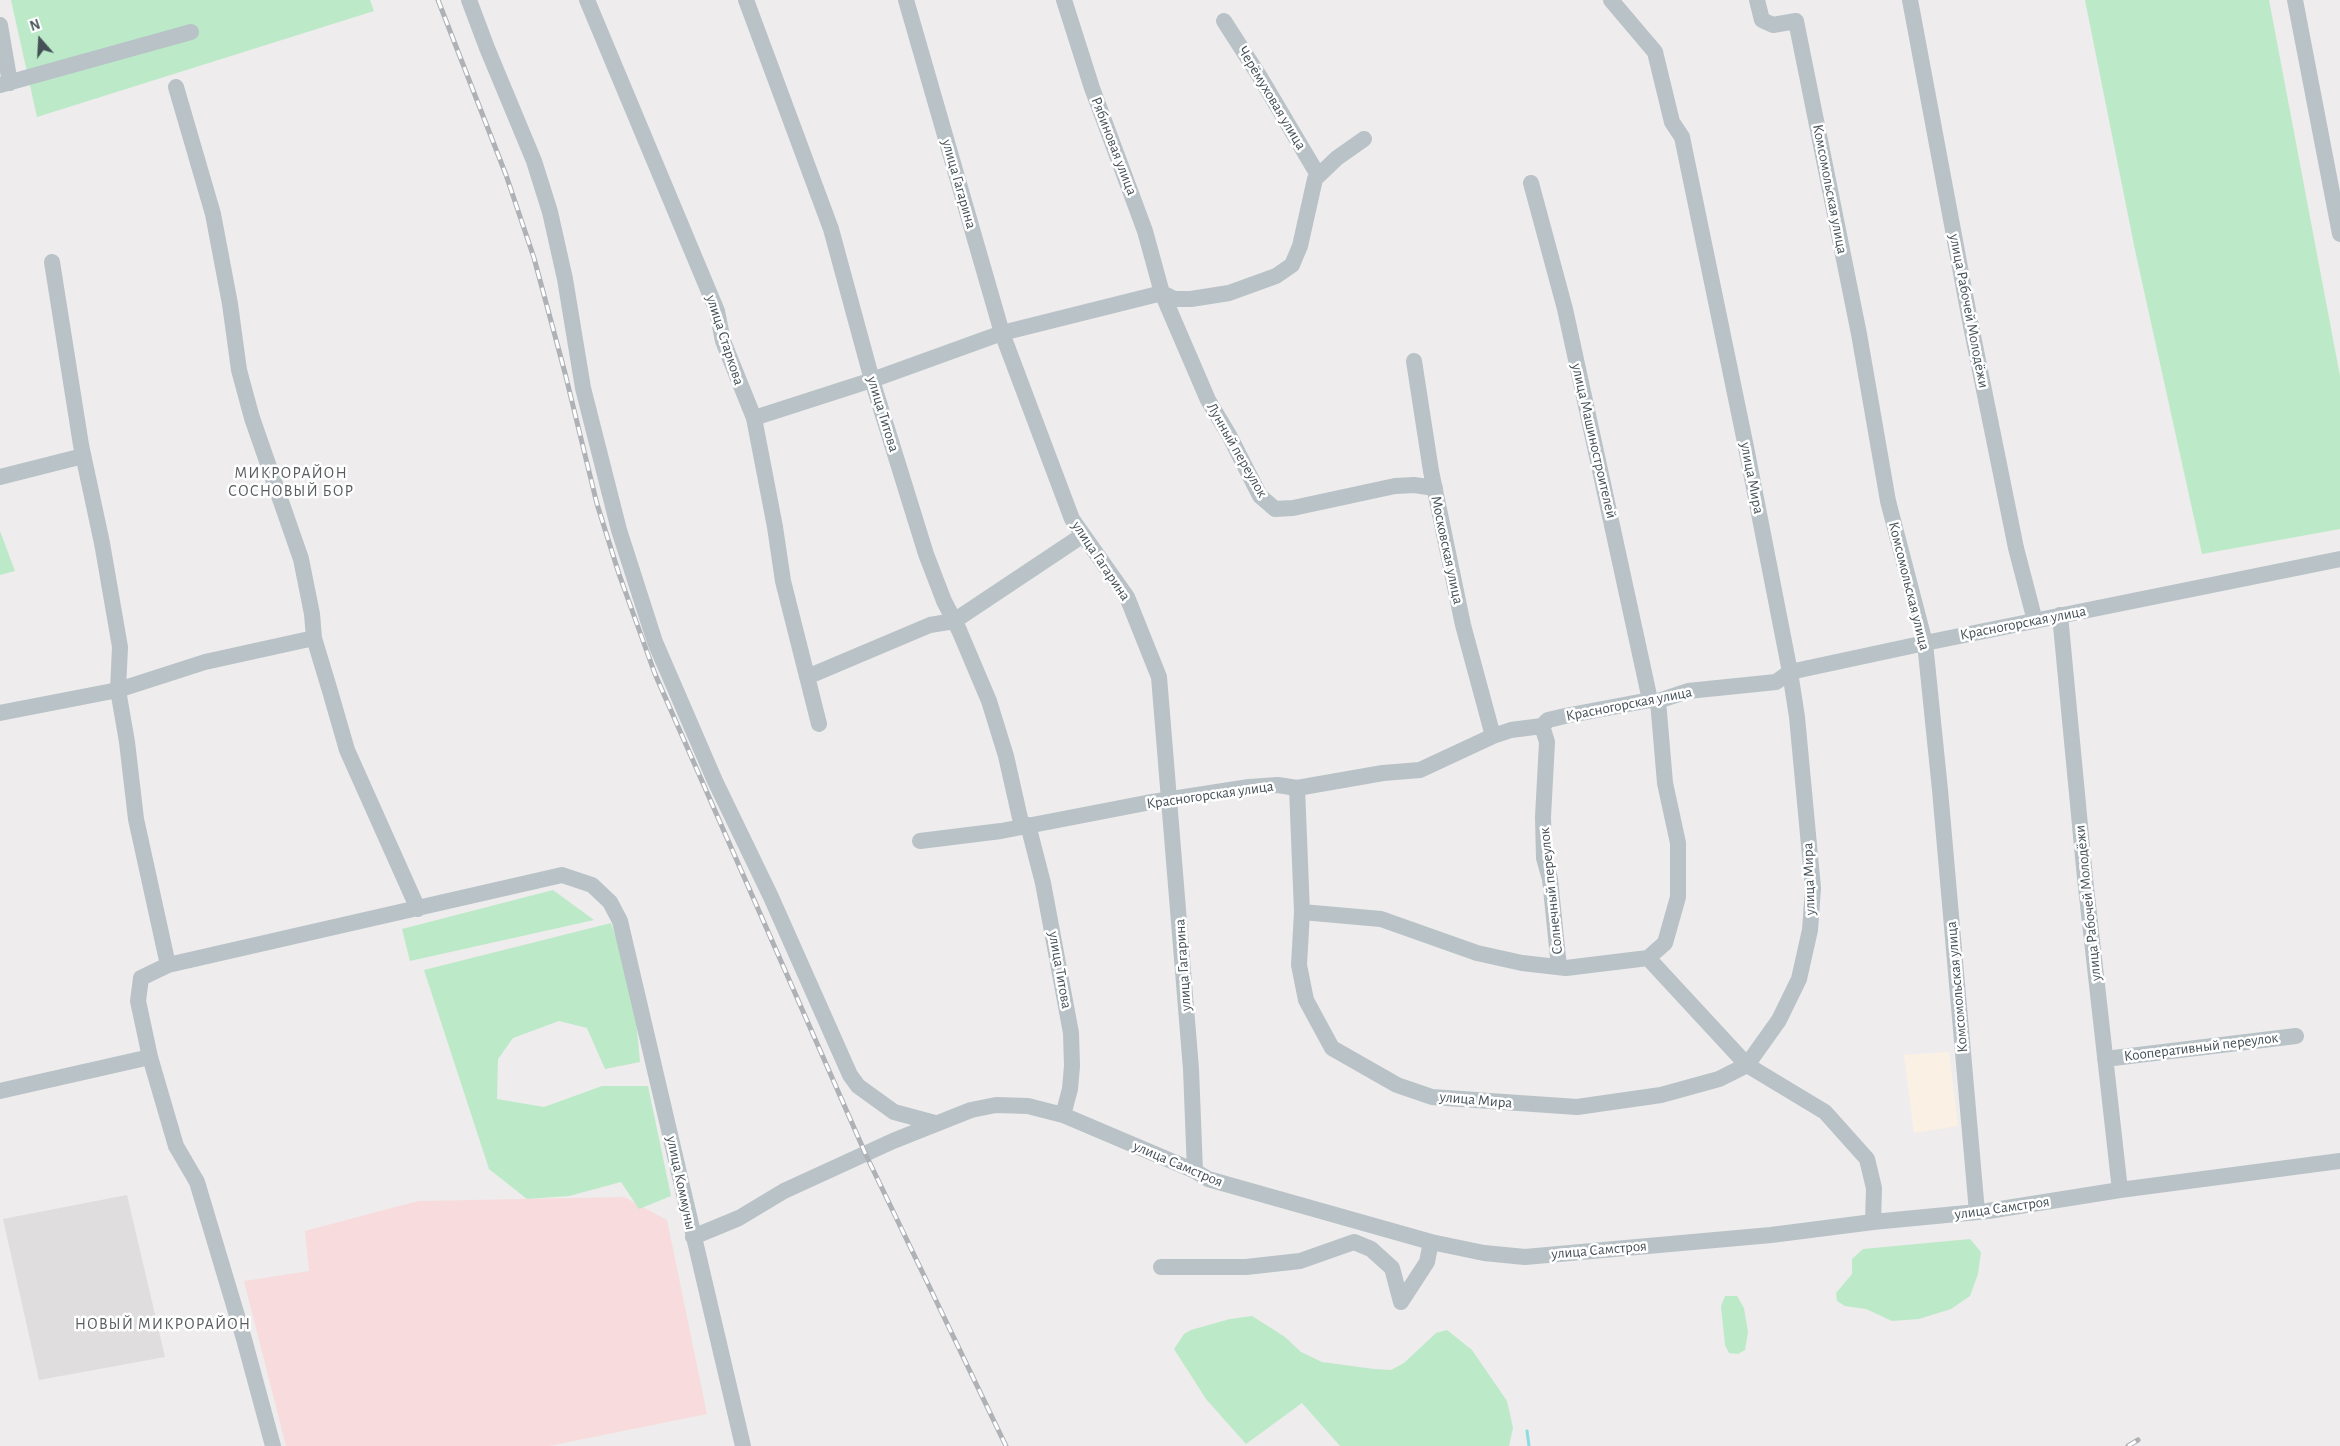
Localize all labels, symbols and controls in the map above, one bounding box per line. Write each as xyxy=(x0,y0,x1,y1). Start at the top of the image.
north arrow xyxy=(15,15,65,65)
text: N xyxy=(28,18,42,34)
street label: Черёмуховая улица xyxy=(1234,43,1310,153)
street label: Рябиновая улица xyxy=(1087,94,1141,198)
street label: Комсомольская улица xyxy=(1809,123,1851,255)
street label: улица Гагарина xyxy=(938,137,980,231)
street label: улица Рабочей Молодёжи xyxy=(1945,232,1993,390)
street label: улица Старкова xyxy=(702,293,748,387)
street label: улица Машиностроителей xyxy=(1567,362,1621,520)
street label: улица Титова xyxy=(863,374,903,454)
street label: Лунный переулок xyxy=(1203,399,1271,501)
street label: улица Мира xyxy=(1736,441,1768,515)
district label: МИКРОРАЙОН СОСНОВЫЙ БОР xyxy=(226,463,356,501)
street label: Московская улица xyxy=(1427,494,1467,606)
street label: улица Гагарина xyxy=(1068,518,1134,604)
street label: Комсомольская улица xyxy=(1884,520,1934,652)
street label: Красногорская улица xyxy=(1958,602,2088,644)
street label: Красногорская улица xyxy=(1564,683,1694,725)
street label: Красногорская улица xyxy=(1145,777,1275,813)
street label: улица Рабочей Молодёжи xyxy=(2071,824,2105,982)
street label: Солнечный переулок xyxy=(1535,827,1567,955)
street label: улица Мира xyxy=(1799,842,1819,916)
street label: улица Гагарина xyxy=(1171,918,1195,1012)
street label: Комсомольская улица xyxy=(1942,921,1972,1053)
street label: улица Титова xyxy=(1044,930,1076,1010)
street label: Кооперативный переулок xyxy=(2123,1029,2279,1065)
street label: улица Мира xyxy=(1439,1088,1513,1112)
street label: улица Коммуны xyxy=(662,1134,700,1232)
street label: улица Самстроя xyxy=(1131,1137,1225,1191)
street label: улица Самстроя xyxy=(1953,1192,2051,1224)
street label: улица Самстроя xyxy=(1551,1237,1647,1263)
district label: НОВЫЙ МИКРОРАЙОН xyxy=(73,1314,253,1334)

